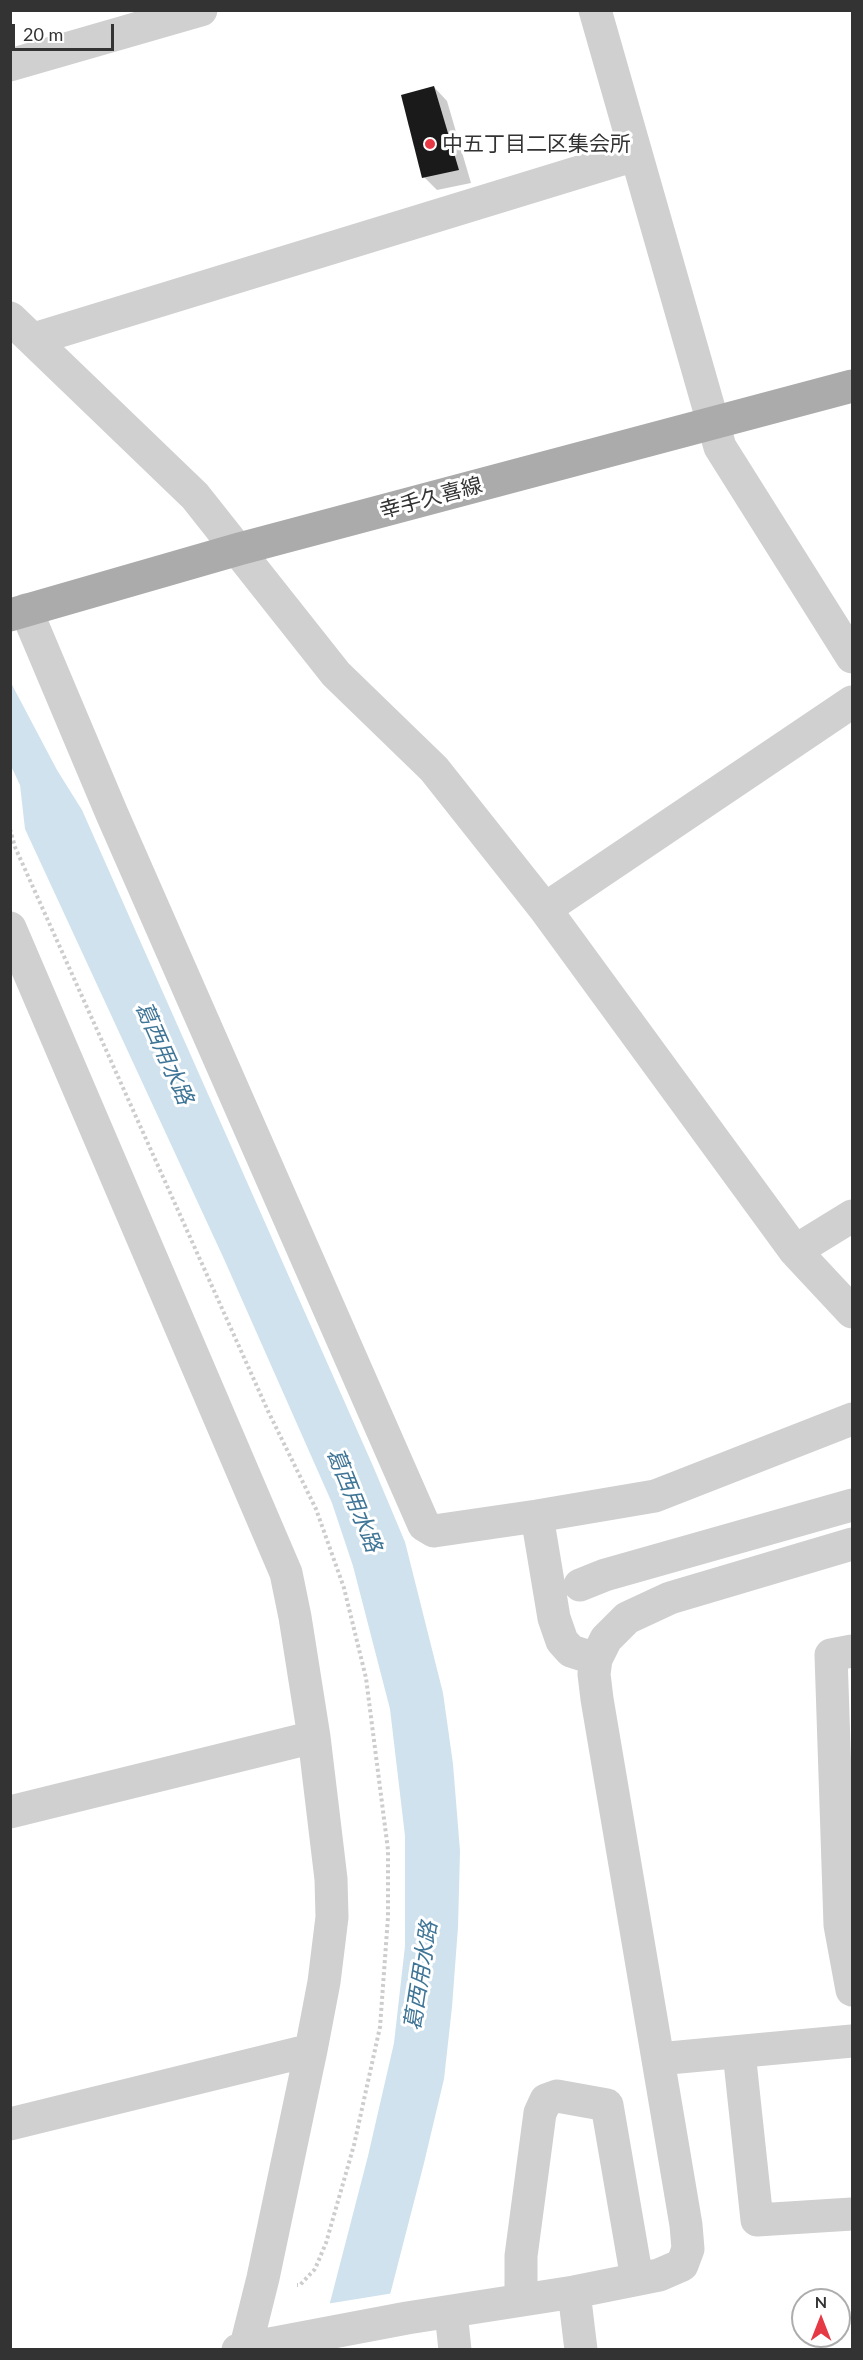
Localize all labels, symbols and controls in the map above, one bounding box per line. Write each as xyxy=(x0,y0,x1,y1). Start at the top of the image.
scale bar xyxy=(15,12,117,50)
text: 20 m xyxy=(23,23,63,45)
place label: 中五丁目二区集会所 xyxy=(442,131,631,157)
marker: 中五丁目二区集会所 xyxy=(423,137,437,151)
street label: 幸手久喜線 xyxy=(377,472,485,524)
water label: 葛西用水路 xyxy=(130,997,198,1109)
water label: 葛西用水路 xyxy=(321,1444,387,1556)
water label: 葛西用水路 xyxy=(399,1920,443,2032)
north arrow xyxy=(791,2288,851,2348)
text: N xyxy=(815,2292,827,2311)

